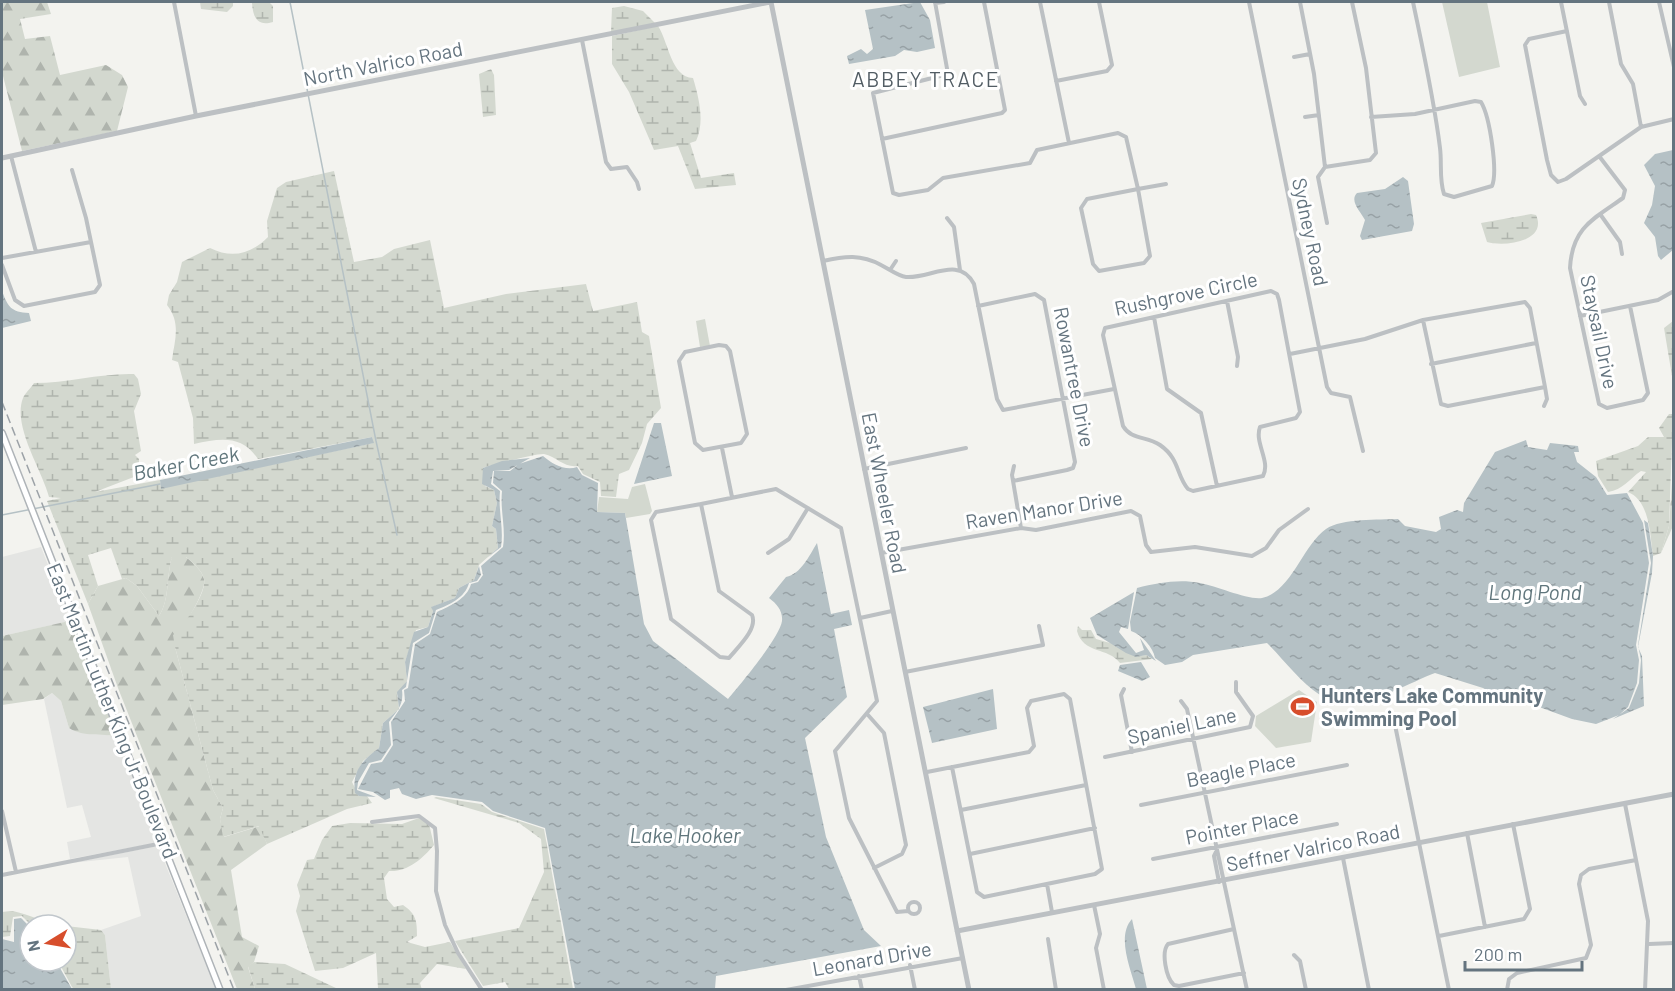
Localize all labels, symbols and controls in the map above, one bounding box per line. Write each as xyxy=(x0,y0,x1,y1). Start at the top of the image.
street label: North Valrico Road xyxy=(301,36,464,90)
district label: ABBEY TRACE xyxy=(852,66,1000,91)
street label: Sydney Road xyxy=(1288,176,1334,288)
street label: Rushgrove Circle xyxy=(1112,266,1260,320)
street label: Staysail Drive xyxy=(1576,273,1624,391)
street label: Rowantree Drive xyxy=(1050,305,1100,449)
street label: East Wheeler Road xyxy=(858,410,912,575)
water label: Baker Creek xyxy=(131,440,242,485)
street label: Raven Manor Drive xyxy=(964,485,1124,533)
street label: East Martin Luther King Jr Boulevard xyxy=(42,559,183,862)
water label: Long Pond xyxy=(1488,579,1582,604)
place label: Hunters Lake Community Swimming Pool xyxy=(1321,683,1543,730)
sports icon: Hunters Lake Community Swimming Pool xyxy=(1290,694,1316,720)
street label: Spaniel Lane xyxy=(1125,702,1239,748)
street label: Beagle Place xyxy=(1184,747,1298,791)
street label: Pointer Place xyxy=(1183,803,1300,849)
street label: Seffner Valrico Road xyxy=(1224,818,1402,876)
water label: Lake Hooker xyxy=(629,822,741,847)
north arrow xyxy=(18,913,78,973)
scale bar xyxy=(1465,934,1582,972)
street label: Leonard Drive xyxy=(810,936,933,980)
text: N xyxy=(22,939,43,953)
text: 200 m xyxy=(1474,943,1522,965)

